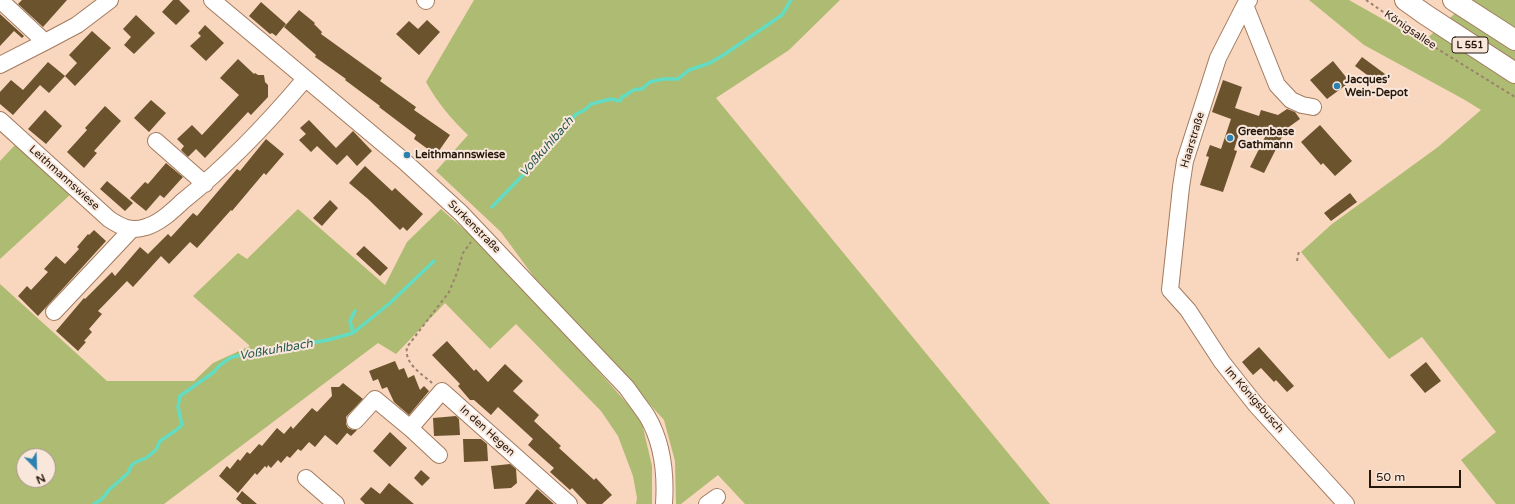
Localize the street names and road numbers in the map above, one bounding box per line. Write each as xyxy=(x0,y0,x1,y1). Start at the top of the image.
street label: Königsallee xyxy=(1382,8,1438,52)
road number: L 551 xyxy=(1452,37,1488,53)
street label: Haarstraße xyxy=(1178,111,1208,169)
street label: Leithmannswiese xyxy=(26,143,102,213)
street label: Surkenstraße xyxy=(445,198,503,256)
street label: Im Königsbusch xyxy=(1222,364,1286,436)
street label: In den Hegen xyxy=(457,403,517,459)

